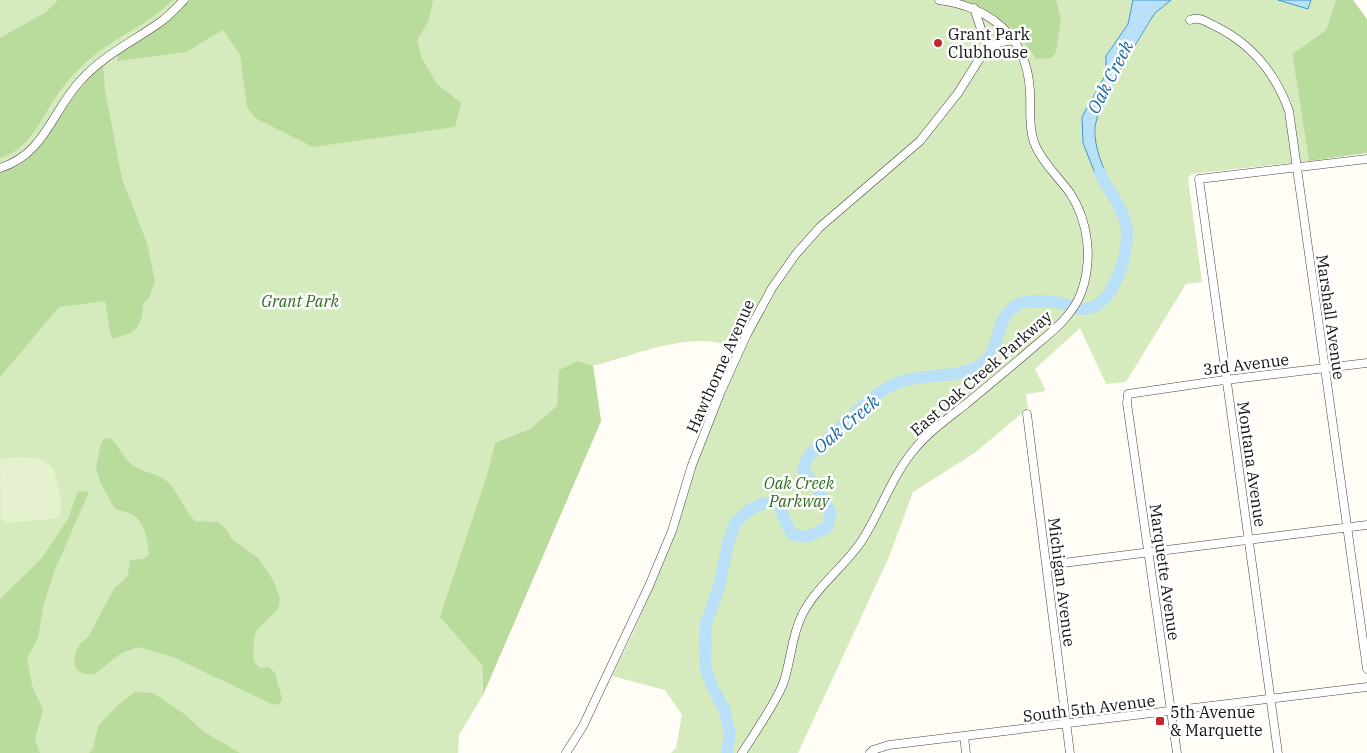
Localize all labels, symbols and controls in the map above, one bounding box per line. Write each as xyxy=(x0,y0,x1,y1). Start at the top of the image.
place label: Grant Park Clubhouse xyxy=(948,24,1031,62)
water label: Oak Creek xyxy=(1082,36,1138,117)
marker: Grant Park Clubhouse xyxy=(932,37,944,49)
street label: Marshall Avenue xyxy=(1312,253,1350,381)
park label: Grant Park xyxy=(261,291,339,311)
street label: Hawthorne Avenue xyxy=(682,296,758,436)
street label: East Oak Creek Parkway xyxy=(906,306,1056,440)
street label: 3rd Avenue xyxy=(1202,349,1290,379)
water label: Oak Creek xyxy=(808,389,884,458)
street label: Montana Avenue xyxy=(1233,400,1271,528)
park label: Oak Creek Parkway xyxy=(764,473,835,511)
street label: Marquette Avenue xyxy=(1146,503,1184,641)
street label: Michigan Avenue xyxy=(1044,516,1080,648)
street label: South 5th Avenue xyxy=(1022,690,1156,726)
place label: 5th Avenue & Marquette xyxy=(1170,702,1263,740)
marker: 5th Avenue & Marquette xyxy=(1154,715,1166,727)

